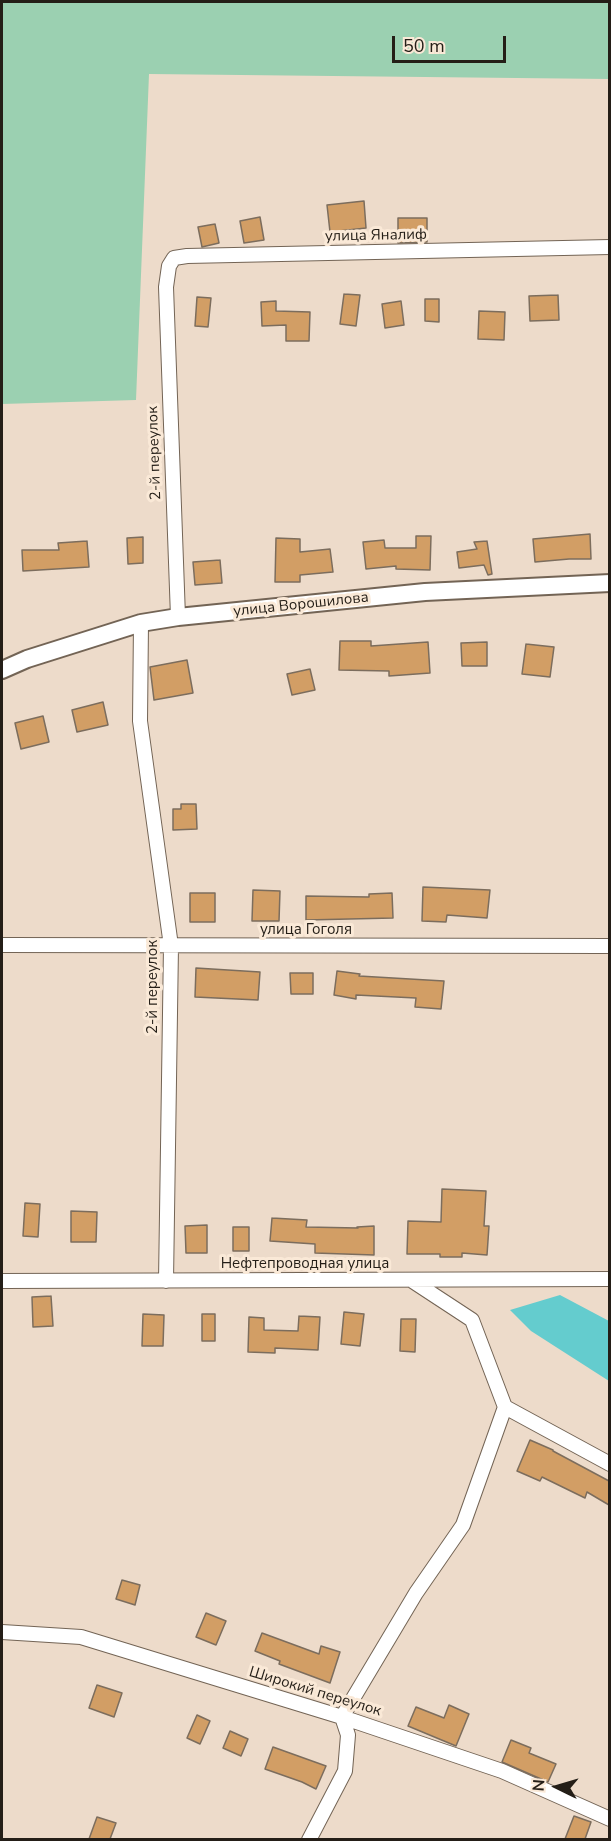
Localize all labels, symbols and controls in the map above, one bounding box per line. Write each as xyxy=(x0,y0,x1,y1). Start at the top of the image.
scale bar xyxy=(395,24,509,62)
text: 50 m xyxy=(403,34,445,58)
street label: улица Яналиф xyxy=(325,226,427,246)
street label: 2-й переулок xyxy=(144,406,166,500)
street label: улица Ворошилова xyxy=(233,589,369,621)
street label: улица Гоголя xyxy=(260,921,352,939)
street label: 2-й переулок xyxy=(144,940,162,1034)
street label: Нефтепроводная улица xyxy=(221,1255,389,1273)
street label: Широкий переулок xyxy=(247,1663,383,1721)
north arrow xyxy=(527,1757,587,1817)
text: N xyxy=(528,1779,551,1792)

